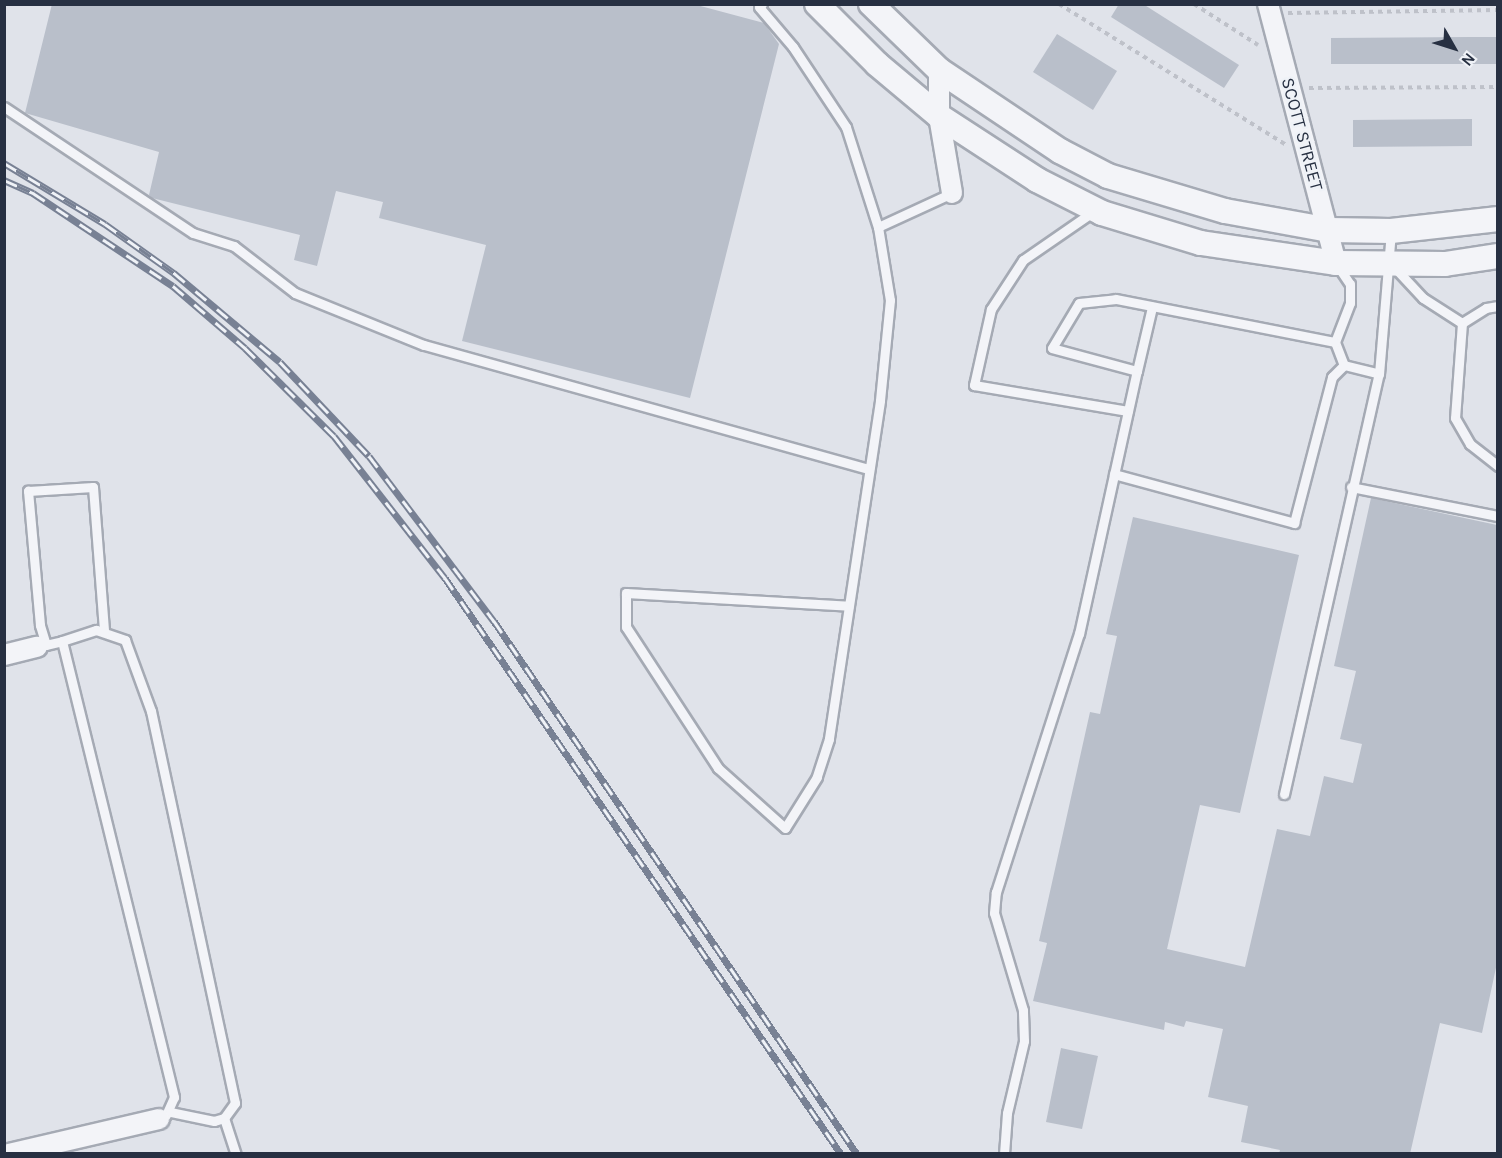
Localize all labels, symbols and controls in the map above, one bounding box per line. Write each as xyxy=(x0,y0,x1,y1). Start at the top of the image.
north arrow xyxy=(1424,18,1484,78)
text: N xyxy=(1457,49,1479,70)
street label: SCOTT STREET xyxy=(1277,75,1327,193)

